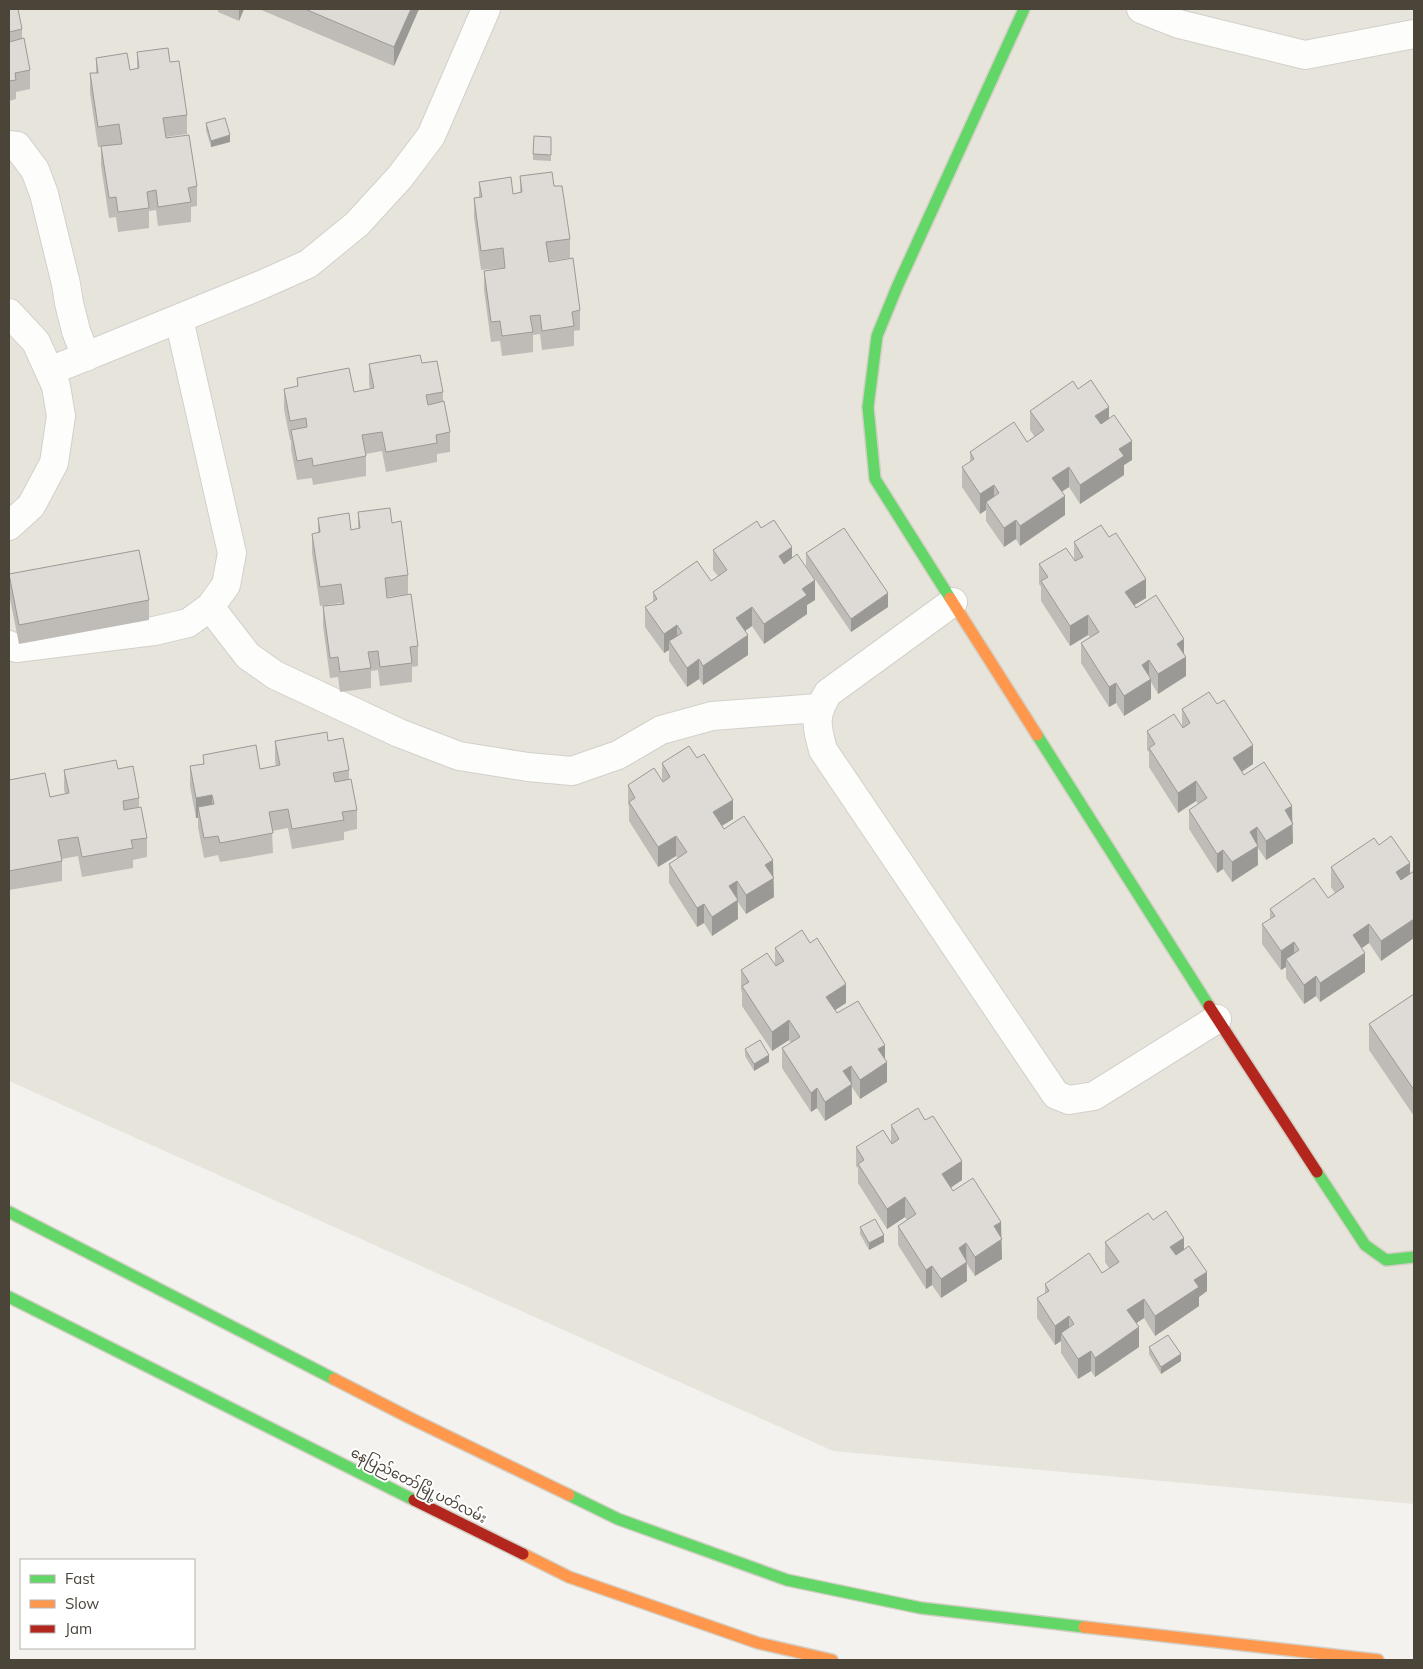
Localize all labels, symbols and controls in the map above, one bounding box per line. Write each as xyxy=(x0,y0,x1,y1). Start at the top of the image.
street label: နေပြည်တော်မြို့ပတ်လမ်း xyxy=(347,1442,490,1530)
legend xyxy=(20,1559,195,1649)
text: Fast xyxy=(65,1569,95,1588)
text: Slow xyxy=(65,1594,99,1613)
text: Jam xyxy=(65,1619,92,1638)

